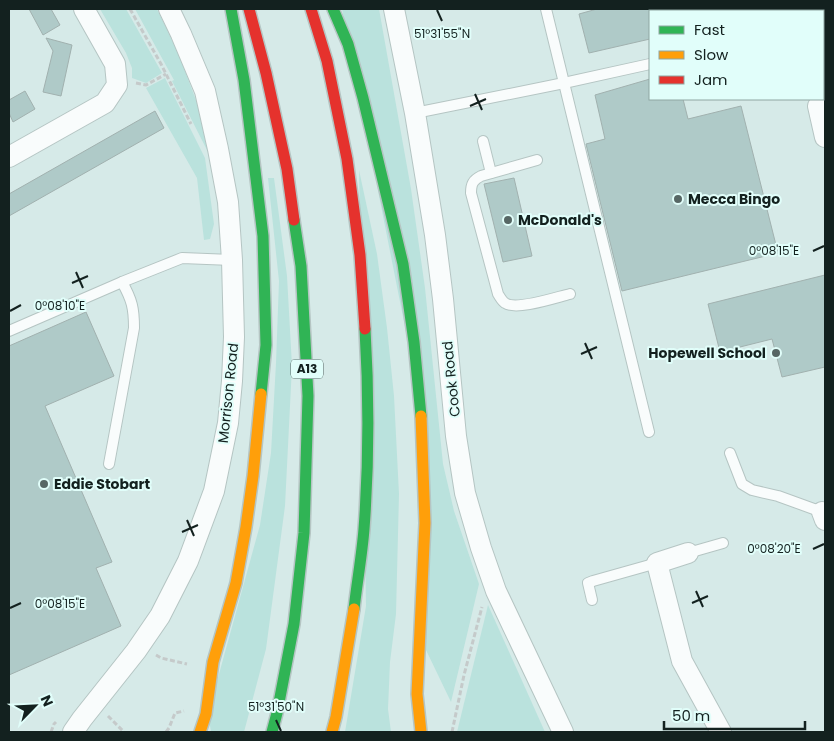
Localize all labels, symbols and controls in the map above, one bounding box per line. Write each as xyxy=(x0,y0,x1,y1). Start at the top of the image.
legend xyxy=(649,10,824,100)
text: Fast xyxy=(694,19,725,40)
text: 51°31'55"N xyxy=(414,25,470,42)
text: Slow xyxy=(694,44,729,65)
text: Jam xyxy=(694,69,728,90)
place label: Mecca Bingo xyxy=(688,189,780,209)
marker: Mecca Bingo xyxy=(672,193,684,205)
place label: McDonald's xyxy=(518,210,602,230)
marker: McDonald's xyxy=(502,214,514,226)
text: 0°08'15"E xyxy=(749,242,799,259)
text: 0°08'10"E xyxy=(35,297,85,314)
street label: Cook Road xyxy=(437,340,465,418)
street label: Morrison Road xyxy=(213,342,243,444)
place label: Hopewell School xyxy=(648,343,766,363)
marker: Hopewell School xyxy=(770,347,782,359)
road number: A13 xyxy=(291,359,323,378)
place label: Eddie Stobart xyxy=(54,474,151,494)
marker: Eddie Stobart xyxy=(38,478,50,490)
text: 0°08'20"E xyxy=(747,540,801,557)
text: 0°08'15"E xyxy=(35,595,85,612)
north arrow xyxy=(10,681,60,731)
text: N xyxy=(36,692,58,710)
text: 51°31'50"N xyxy=(248,698,304,715)
scale bar xyxy=(664,698,805,730)
text: 50 m xyxy=(672,705,710,726)

